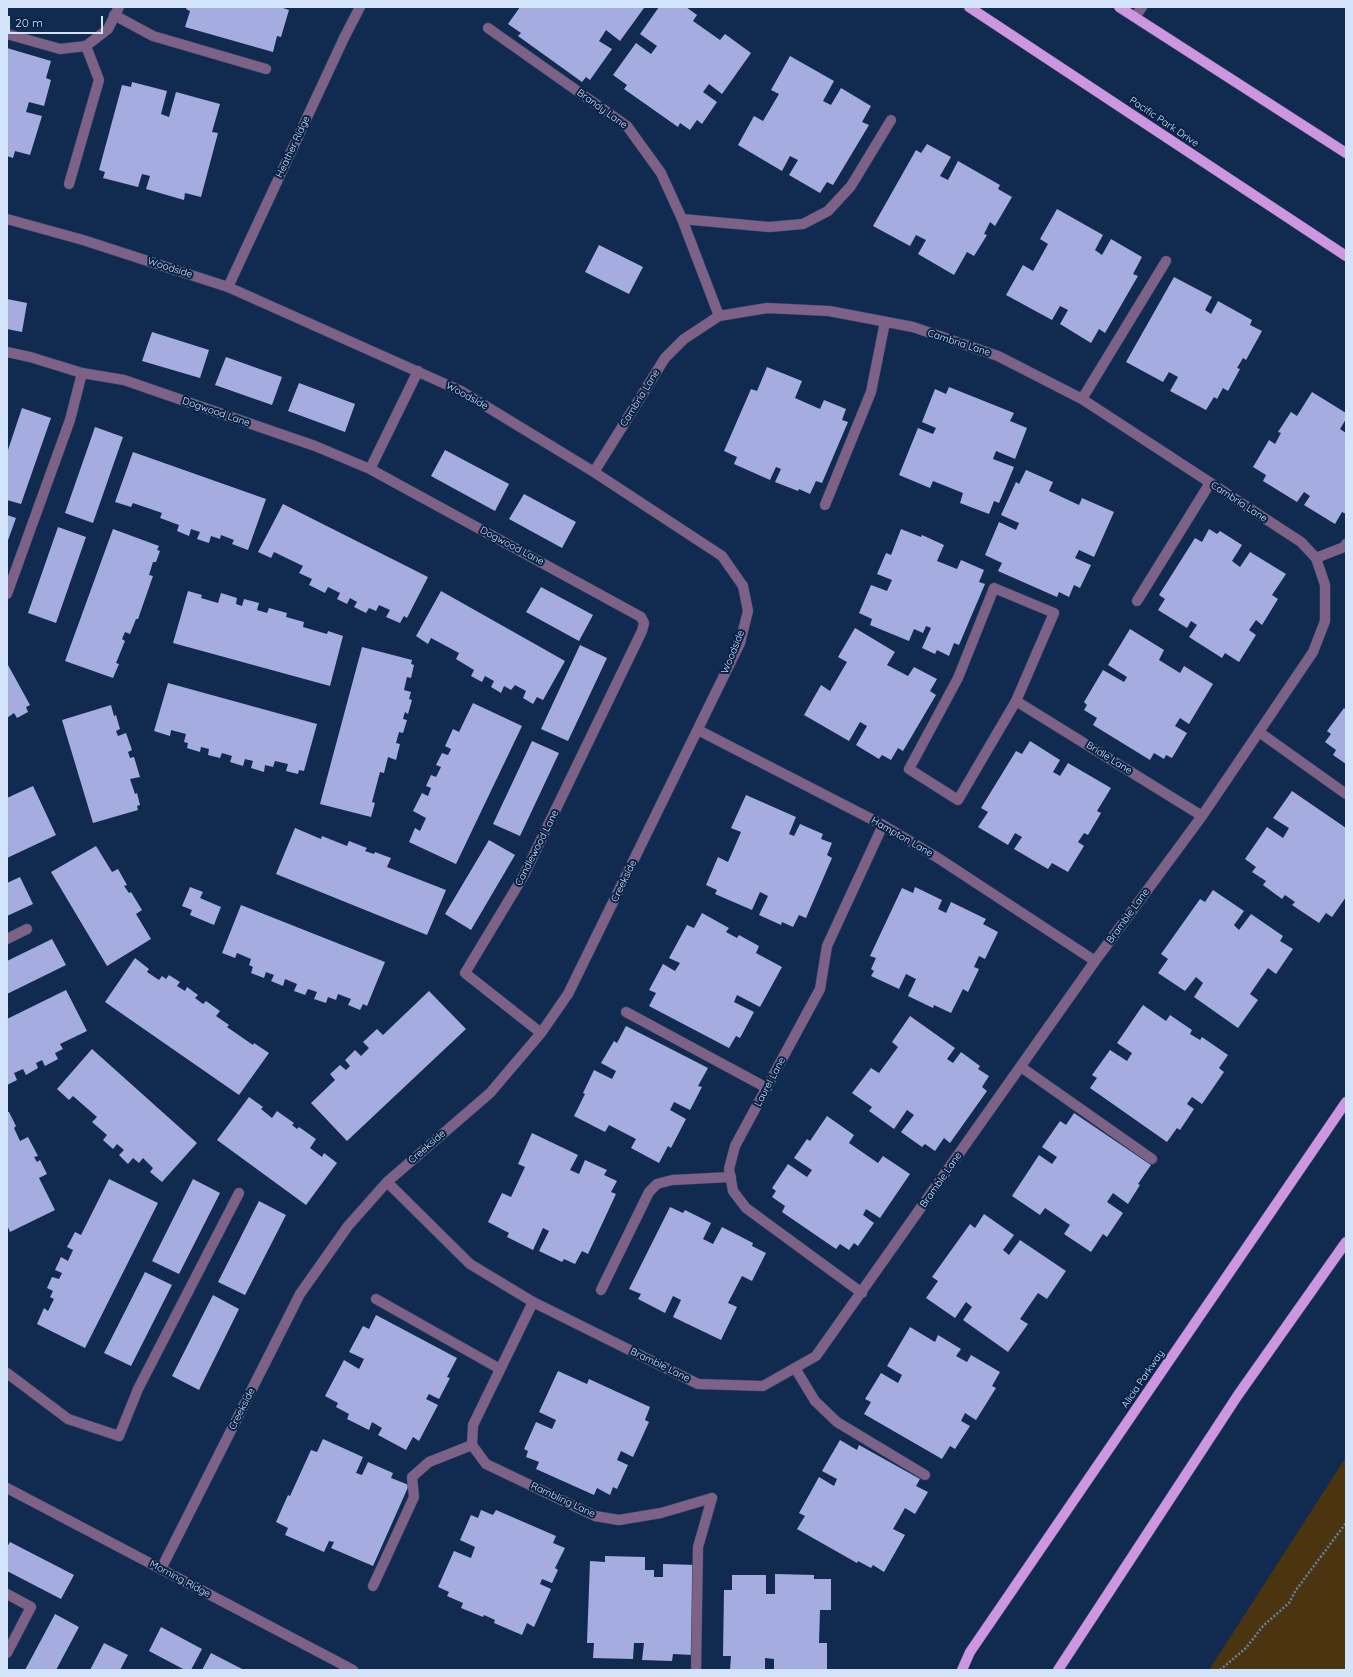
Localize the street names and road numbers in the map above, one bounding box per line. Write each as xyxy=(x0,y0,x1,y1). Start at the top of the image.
street label: Brandy Lane xyxy=(574,87,630,131)
street label: Pacific Park Drive xyxy=(1127,94,1201,150)
street label: Heather Ridge xyxy=(273,114,313,180)
street label: Woodside xyxy=(146,255,194,281)
street label: Cambria Lane xyxy=(926,327,992,359)
street label: Cambria Lane xyxy=(618,367,662,429)
street label: Woodside xyxy=(444,380,490,412)
street label: Dogwood Lane xyxy=(181,395,251,429)
street label: Cambria Lane xyxy=(1208,479,1270,525)
street label: Dogwood Lane xyxy=(478,524,546,568)
street label: Woodside xyxy=(719,628,747,676)
street label: Bridle Lane xyxy=(1084,739,1134,777)
street label: Candlewood Lane xyxy=(513,808,561,888)
street label: Hampton Lane xyxy=(869,815,935,859)
street label: Creekside xyxy=(609,858,639,904)
street label: Bramble Lane xyxy=(1104,886,1152,946)
street label: Laurel Lane xyxy=(752,1055,788,1109)
street label: Creekside xyxy=(406,1128,448,1166)
street label: Bramble Lane xyxy=(917,1150,965,1210)
street label: Bramble Lane xyxy=(628,1345,692,1385)
street label: Alicia Parkway xyxy=(1119,1348,1167,1410)
street label: Creekside xyxy=(226,1386,258,1432)
street label: Rambling Lane xyxy=(529,1480,597,1520)
street label: Morning Ridge xyxy=(147,1558,213,1600)

